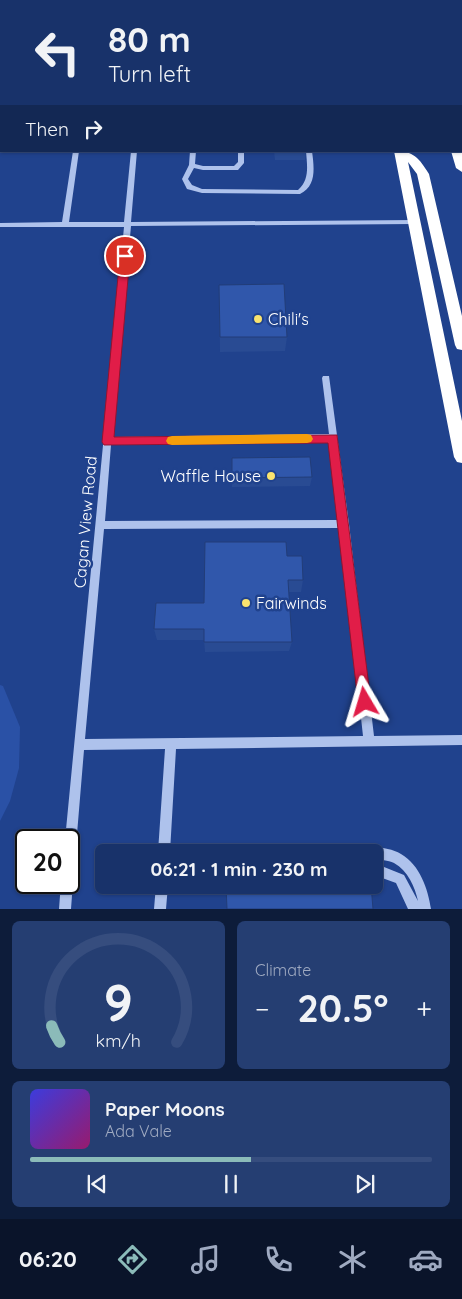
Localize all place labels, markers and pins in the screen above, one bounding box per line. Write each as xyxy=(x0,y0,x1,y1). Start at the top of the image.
pin xyxy=(104,235,146,277)
place label: Chili's xyxy=(268,309,309,329)
marker: Chili's xyxy=(252,313,264,325)
place label: Waffle House xyxy=(161,466,261,486)
marker: Waffle House xyxy=(265,470,277,482)
place label: Fairwinds xyxy=(256,593,327,613)
marker: Fairwinds xyxy=(240,597,252,609)

